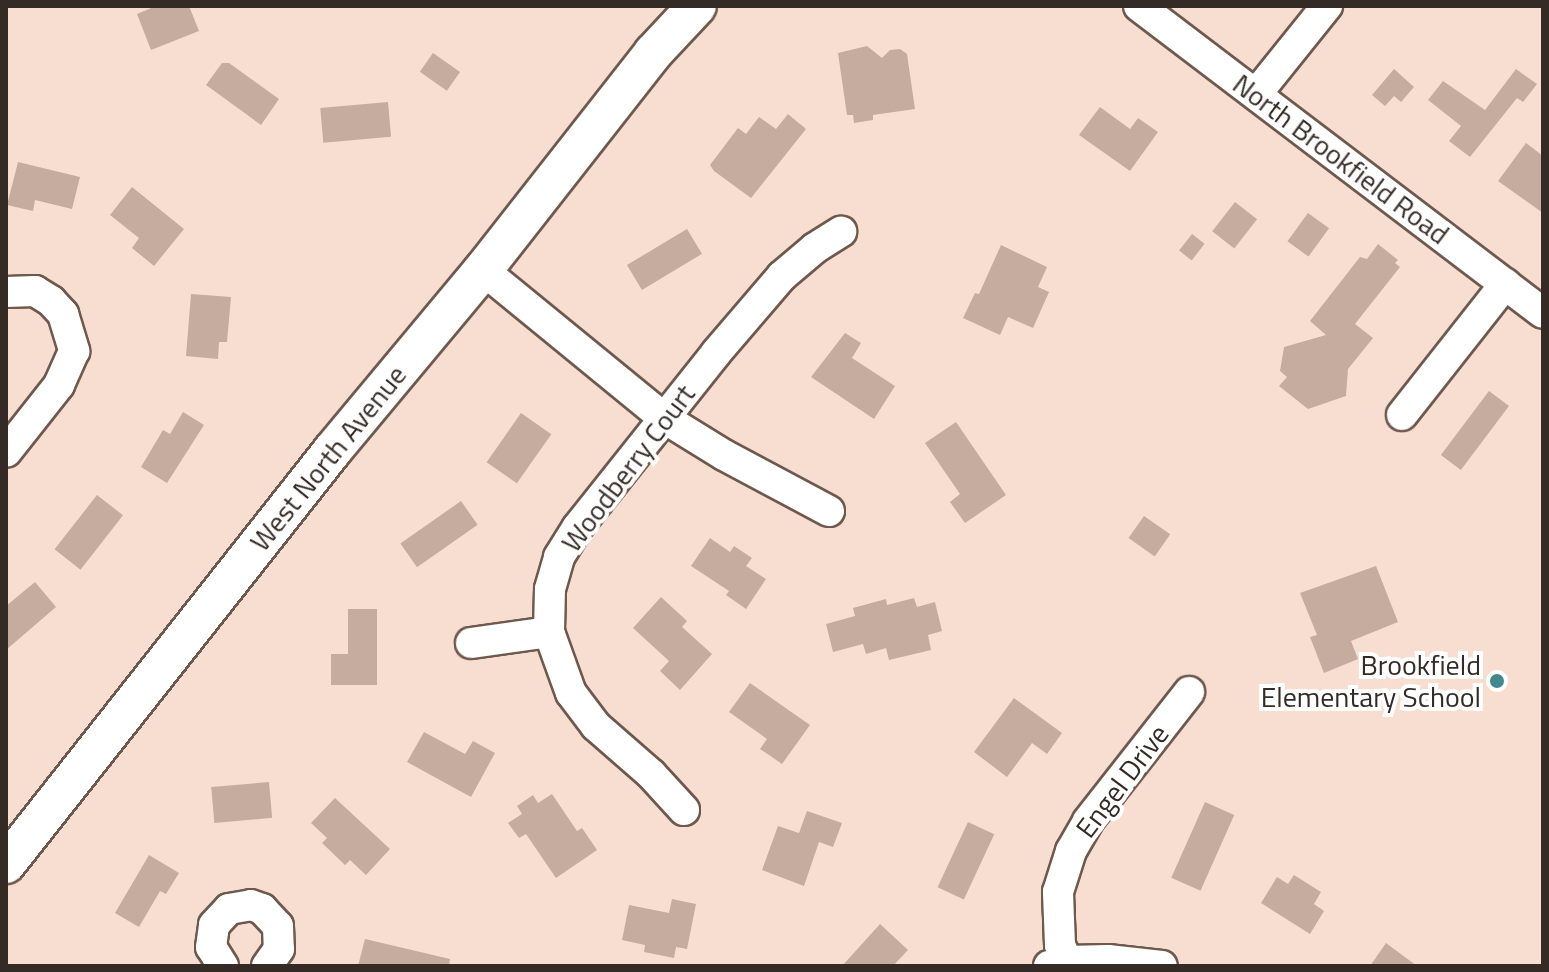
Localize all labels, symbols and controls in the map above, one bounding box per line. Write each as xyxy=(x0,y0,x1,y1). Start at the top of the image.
street label: North Brookfield Road xyxy=(1226,67,1456,251)
street label: West North Avenue xyxy=(243,358,413,558)
street label: Woodberry Court xyxy=(554,378,702,558)
place label: Brookfield Elementary School xyxy=(1261,648,1481,714)
marker: Brookfield Elementary School xyxy=(1488,672,1506,690)
street label: Engel Drive xyxy=(1069,718,1175,844)

